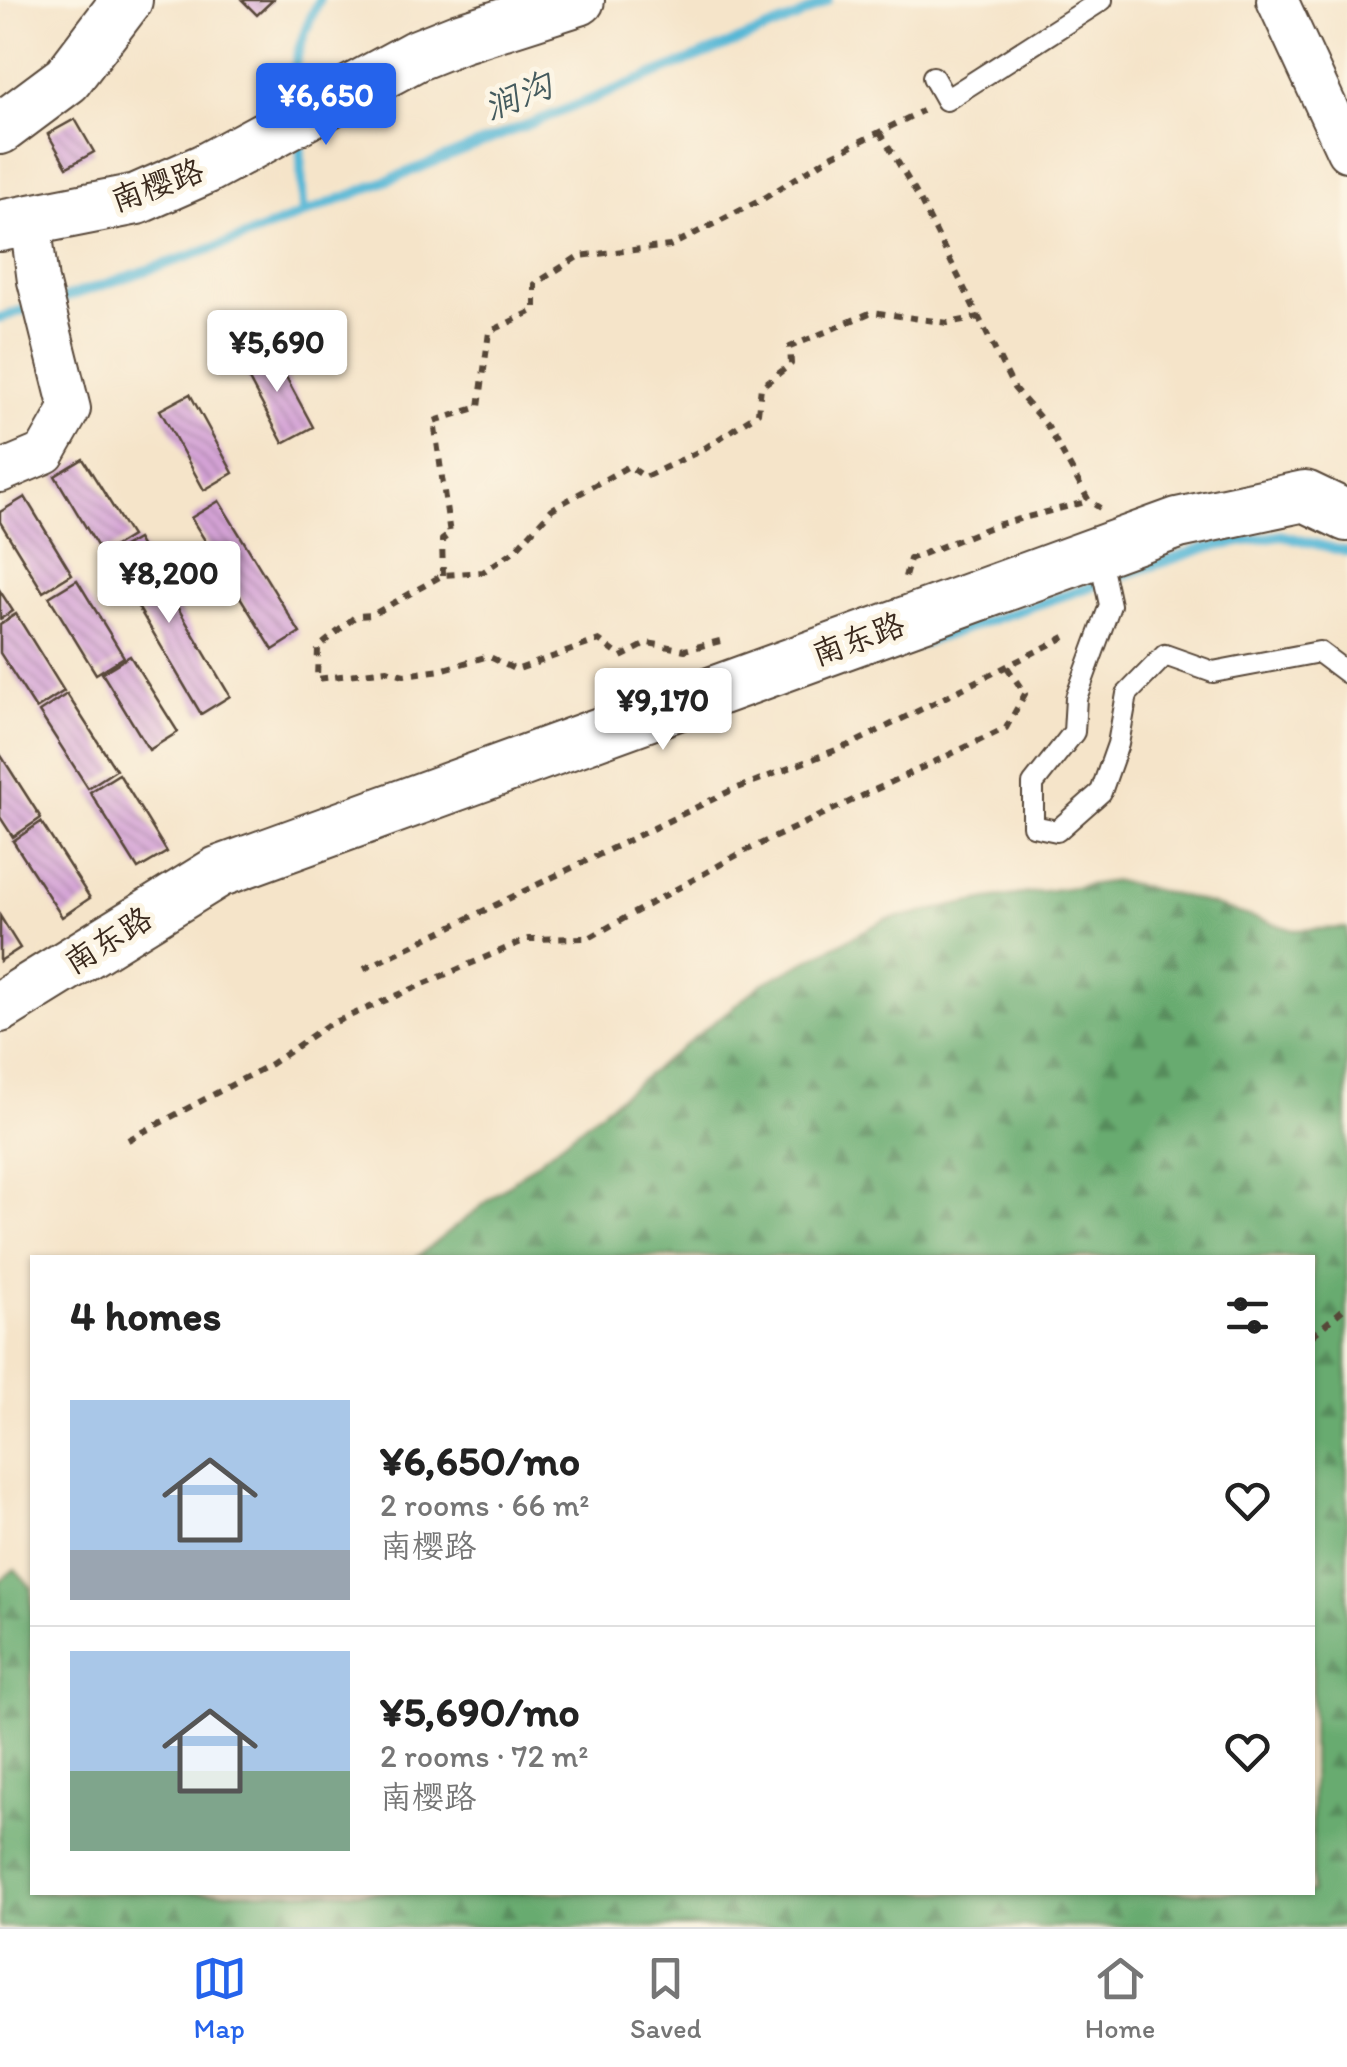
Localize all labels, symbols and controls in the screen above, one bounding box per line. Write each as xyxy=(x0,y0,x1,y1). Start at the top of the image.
water label: 涧沟 xyxy=(478,62,561,129)
pin: ¥6,650 xyxy=(245,63,407,148)
text: ¥6,650 xyxy=(278,76,374,114)
street label: 南樱路 xyxy=(105,151,209,219)
pin: ¥5,690 xyxy=(196,310,358,395)
text: ¥5,690 xyxy=(229,323,325,361)
pin: ¥8,200 xyxy=(88,541,250,626)
text: ¥8,200 xyxy=(119,554,219,592)
street label: 南东路 xyxy=(806,605,910,673)
pin: ¥9,170 xyxy=(582,668,744,753)
text: ¥9,170 xyxy=(617,681,709,719)
street label: 南东路 xyxy=(57,898,159,982)
icon: filters xyxy=(1220,1288,1275,1343)
text: 4 homes xyxy=(70,1290,221,1341)
text: ¥6,650/mo xyxy=(380,1435,580,1486)
icon: home xyxy=(150,1440,270,1560)
icon: heart xyxy=(1220,1473,1275,1528)
text: 2 rooms · 66 m² xyxy=(380,1486,590,1524)
text: 南樱路 xyxy=(380,1527,476,1565)
text: ¥5,690/mo xyxy=(380,1686,580,1737)
icon: home xyxy=(150,1691,270,1811)
icon: heart xyxy=(1220,1724,1275,1779)
text: 2 rooms · 72 m² xyxy=(380,1737,588,1775)
text: 南樱路 xyxy=(380,1778,476,1816)
tab: Map xyxy=(192,1951,247,2045)
tab: Saved xyxy=(630,1951,701,2045)
tab: Home xyxy=(1085,1951,1155,2045)

